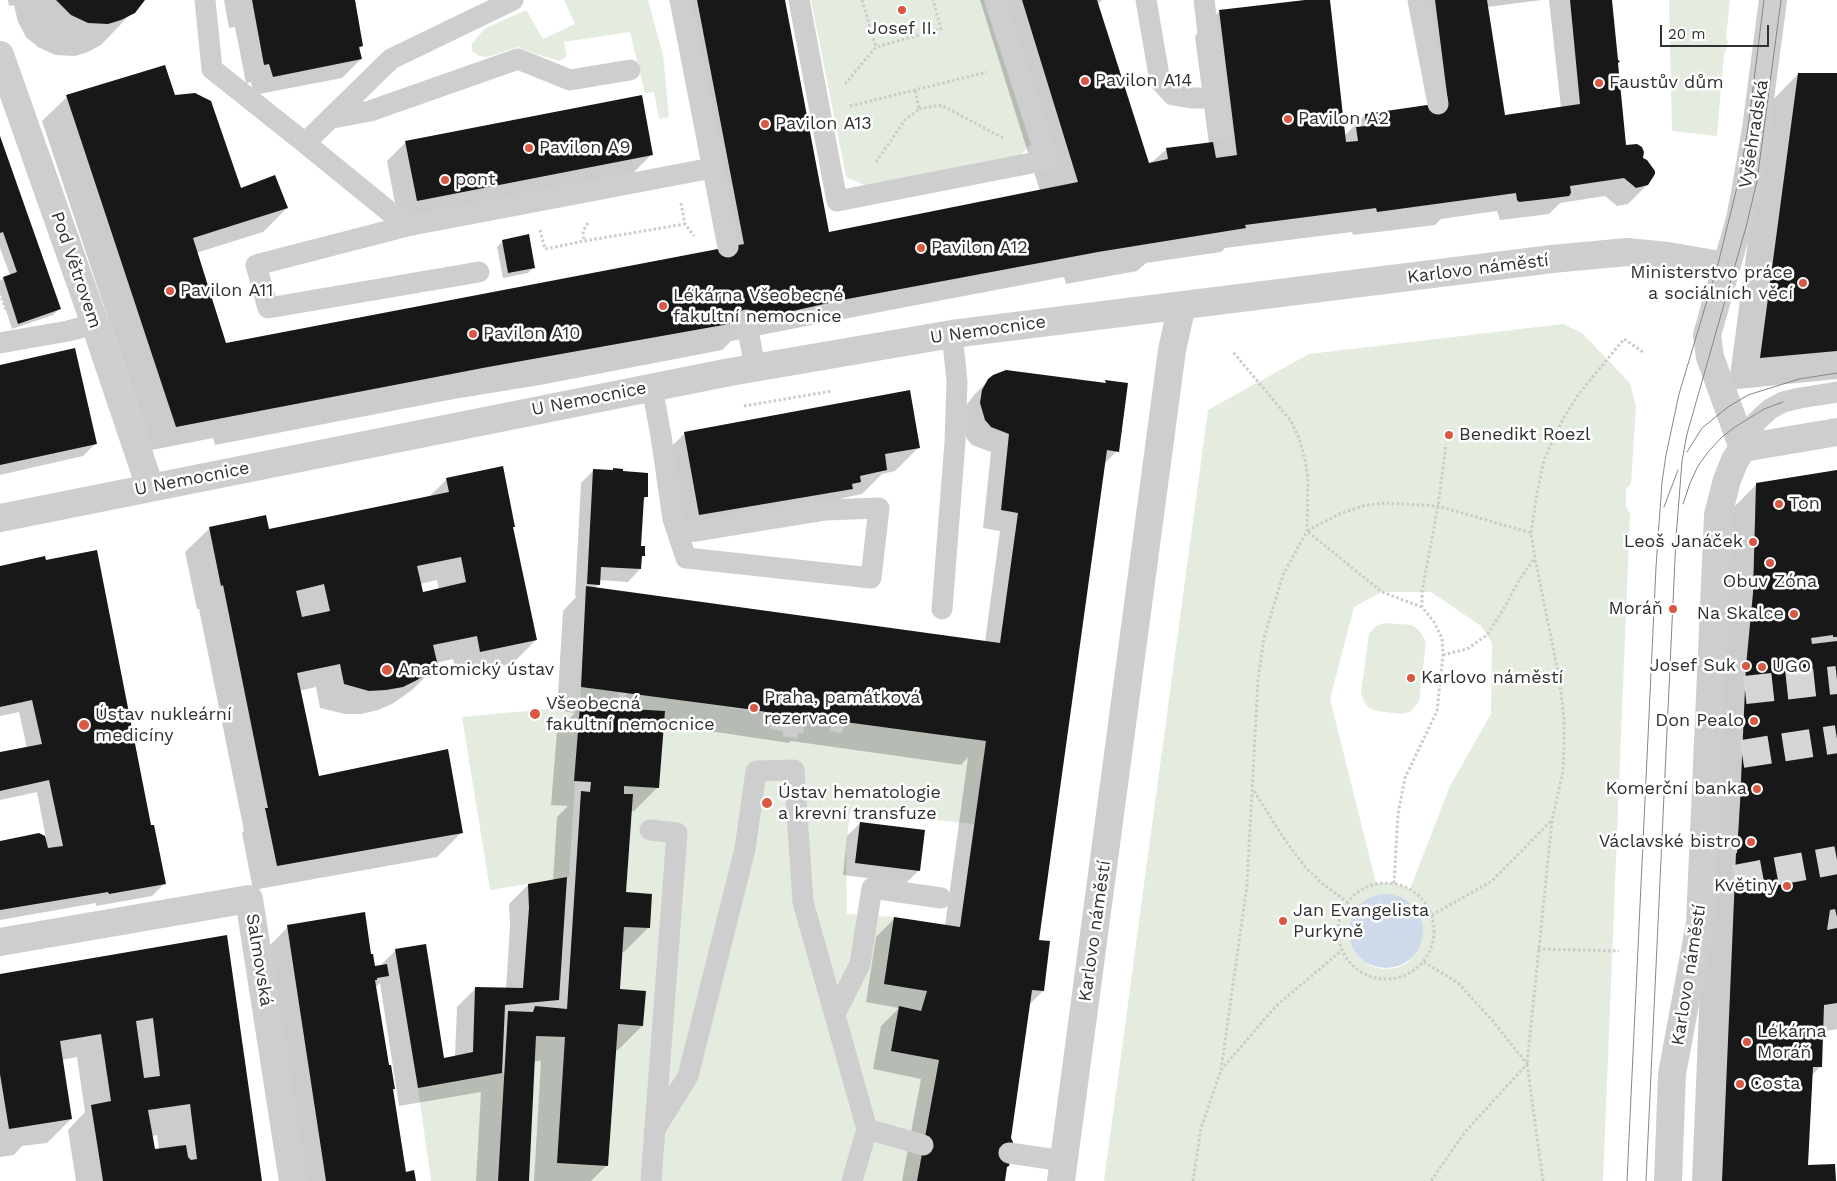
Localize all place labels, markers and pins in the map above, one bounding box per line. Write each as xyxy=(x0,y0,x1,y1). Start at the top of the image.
marker: Josef II. xyxy=(896,4,908,16)
place label: Josef II. xyxy=(867,18,937,40)
place label: Pavilon A14 xyxy=(1095,70,1192,92)
place label: Faustův dům xyxy=(1609,72,1724,94)
marker: Pavilon A14 xyxy=(1079,75,1091,87)
marker: Faustův dům xyxy=(1593,77,1605,89)
place label: Pavilon A2 xyxy=(1298,108,1389,130)
place label: Pavilon A13 xyxy=(775,113,872,135)
marker: Pavilon A2 xyxy=(1282,113,1294,125)
marker: Pavilon A13 xyxy=(759,118,771,130)
place label: Pavilon A9 xyxy=(539,137,631,159)
marker: Pavilon A9 xyxy=(523,142,535,154)
place label: pont xyxy=(455,169,496,191)
marker: pont xyxy=(439,174,451,186)
place label: Pavilon A12 xyxy=(931,237,1028,259)
marker: Pavilon A12 xyxy=(915,242,927,254)
place label: Ministerstvo práce a sociálních věcí xyxy=(1630,262,1793,304)
marker: Ministerstvo práce a sociálních věcí xyxy=(1797,277,1809,289)
place label: Pavilon A11 xyxy=(180,280,273,302)
marker: Pavilon A11 xyxy=(164,285,176,297)
place label: Lékárna Všeobecné fakultní nemocnice xyxy=(673,285,844,328)
marker: Lékárna Všeobecné fakultní nemocnice xyxy=(657,300,669,312)
place label: Pavilon A10 xyxy=(483,323,580,345)
marker: Pavilon A10 xyxy=(467,328,479,340)
place label: Benedikt Roezl xyxy=(1459,424,1591,446)
marker: Benedikt Roezl xyxy=(1443,429,1455,441)
place label: Ton xyxy=(1789,493,1820,515)
marker: Ton xyxy=(1773,498,1785,510)
place label: Leoš Janáček xyxy=(1624,531,1743,553)
marker: Leoš Janáček xyxy=(1747,536,1759,548)
marker: Obuv Zóna xyxy=(1764,557,1776,569)
place label: Obuv Zóna xyxy=(1723,571,1817,593)
place label: Moráň xyxy=(1609,598,1663,620)
marker: Moráň xyxy=(1667,603,1679,615)
place label: Na Skalce xyxy=(1697,603,1784,625)
marker: Na Skalce xyxy=(1788,608,1800,620)
place label: Josef Suk xyxy=(1649,655,1736,677)
place label: UGO xyxy=(1772,656,1811,678)
place label: Anatomický ústav xyxy=(398,659,554,681)
marker: Josef Suk xyxy=(1740,660,1752,672)
marker: UGO xyxy=(1756,661,1768,673)
marker: Anatomický ústav xyxy=(380,663,394,677)
place label: Karlovo náměstí xyxy=(1421,667,1563,689)
marker: Karlovo náměstí xyxy=(1405,672,1417,684)
place label: Praha, památková rezervace xyxy=(764,687,921,730)
place label: Všeobecná fakultní nemocnice xyxy=(546,693,715,736)
marker: Praha, památková rezervace xyxy=(748,702,760,714)
place label: Ústav nukleární medicíny xyxy=(95,704,232,746)
marker: Všeobecná fakultní nemocnice xyxy=(528,707,542,721)
place label: Don Pealo xyxy=(1655,710,1744,732)
marker: Don Pealo xyxy=(1748,715,1760,727)
marker: Ústav nukleární medicíny xyxy=(77,718,91,732)
place label: Komerční banka xyxy=(1606,778,1747,800)
place label: Ústav hematologie a krevní transfuze xyxy=(778,782,941,824)
marker: Komerční banka xyxy=(1751,783,1763,795)
marker: Ústav hematologie a krevní transfuze xyxy=(760,796,774,810)
place label: Václavské bistro xyxy=(1599,831,1741,853)
marker: Václavské bistro xyxy=(1745,836,1757,848)
place label: Květiny xyxy=(1714,875,1777,897)
marker: Květiny xyxy=(1781,880,1793,892)
place label: Jan Evangelista Purkyně xyxy=(1293,900,1429,942)
marker: Jan Evangelista Purkyně xyxy=(1277,915,1289,927)
place label: Lékárna Moráň xyxy=(1757,1021,1827,1064)
marker: Lékárna Moráň xyxy=(1741,1036,1753,1048)
place label: Costa xyxy=(1750,1073,1800,1095)
marker: Costa xyxy=(1734,1078,1746,1090)

